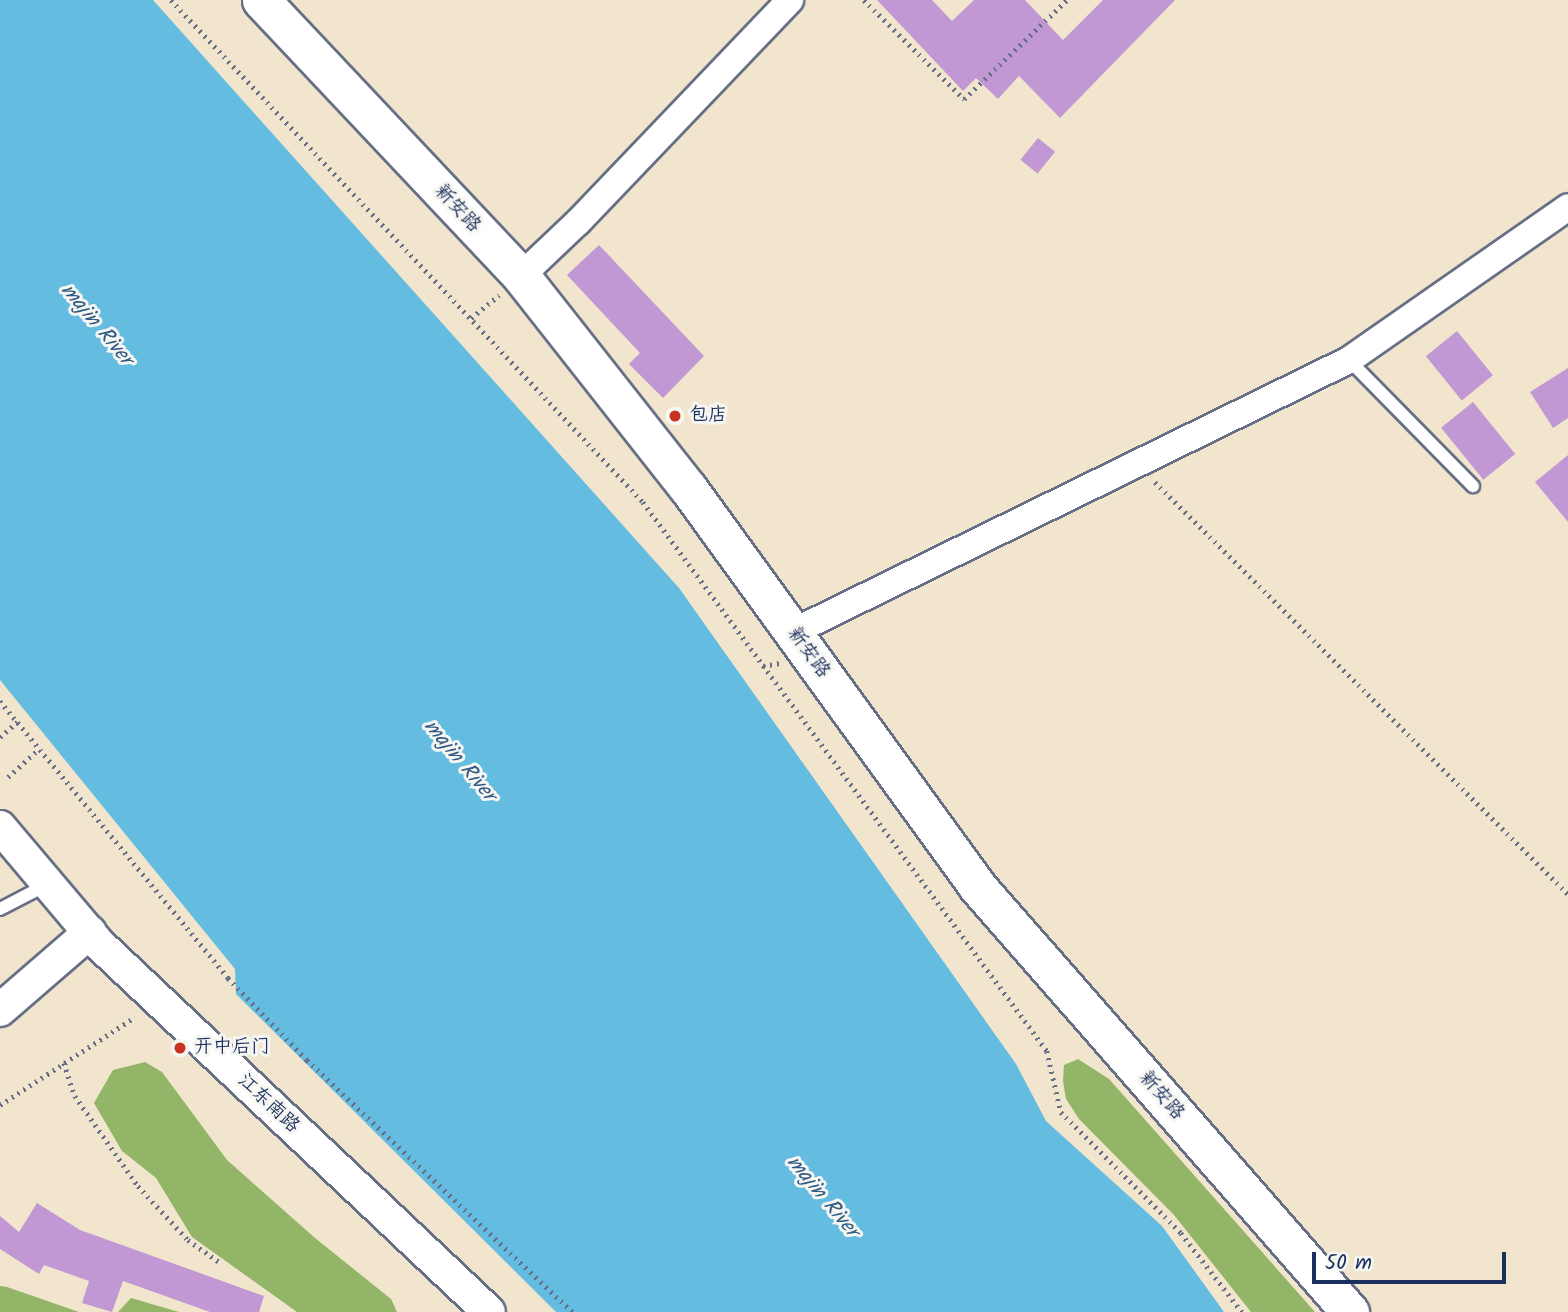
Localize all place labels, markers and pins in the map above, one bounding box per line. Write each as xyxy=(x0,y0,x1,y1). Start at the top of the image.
place label: 包店 xyxy=(689,405,727,427)
marker: 包店 xyxy=(667,408,683,424)
place label: 开中后门 xyxy=(194,1037,270,1059)
marker: 开中后门 xyxy=(172,1040,188,1056)

